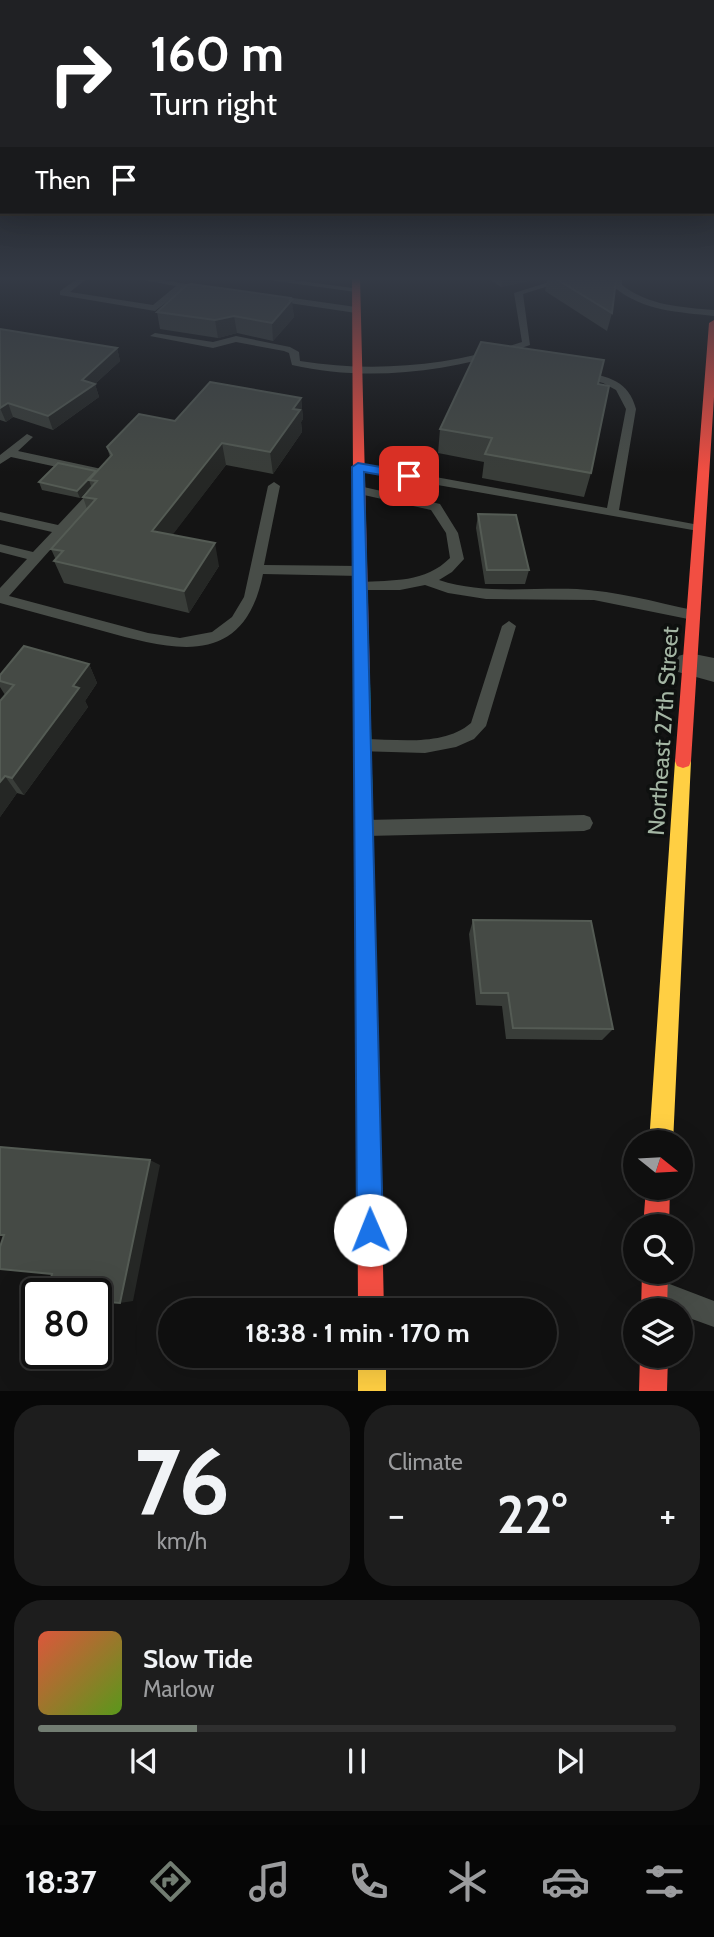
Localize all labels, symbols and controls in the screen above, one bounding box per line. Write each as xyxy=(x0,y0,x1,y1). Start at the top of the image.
text: 160 m xyxy=(150,24,284,83)
icon: right xyxy=(35,28,126,119)
text: Turn right xyxy=(150,84,277,123)
icon: arrive xyxy=(105,161,143,199)
text: Then xyxy=(35,164,91,196)
pin xyxy=(379,446,439,506)
icon: arrive xyxy=(390,457,428,495)
street label: Northeast 27th Street xyxy=(642,625,684,836)
north arrow xyxy=(623,1130,693,1200)
map controls xyxy=(623,1130,693,1368)
position arrow xyxy=(333,1193,407,1267)
button: search xyxy=(623,1214,693,1284)
speed limit sign: 80 xyxy=(21,1278,112,1369)
button: layers xyxy=(623,1298,693,1368)
text: 18:38 · 1 min · 170 m xyxy=(245,1317,470,1349)
text: 76 xyxy=(134,1426,230,1537)
text: Climate xyxy=(388,1448,463,1476)
text: 22° xyxy=(497,1483,567,1546)
text: − xyxy=(388,1491,405,1538)
text: + xyxy=(659,1491,676,1538)
text: km/h xyxy=(157,1527,207,1555)
text: Slow Tide xyxy=(143,1643,253,1675)
text: Marlow xyxy=(143,1675,214,1703)
icon: previous xyxy=(125,1742,163,1780)
icon: pause xyxy=(338,1742,376,1780)
icon: next xyxy=(551,1742,589,1780)
icon: directions xyxy=(146,1857,195,1906)
icon: music xyxy=(245,1857,294,1906)
icon: phone xyxy=(344,1857,393,1906)
icon: climate xyxy=(443,1857,492,1906)
icon: car xyxy=(541,1857,590,1906)
icon: filters xyxy=(640,1857,689,1906)
text: 18:37 xyxy=(25,1862,97,1901)

